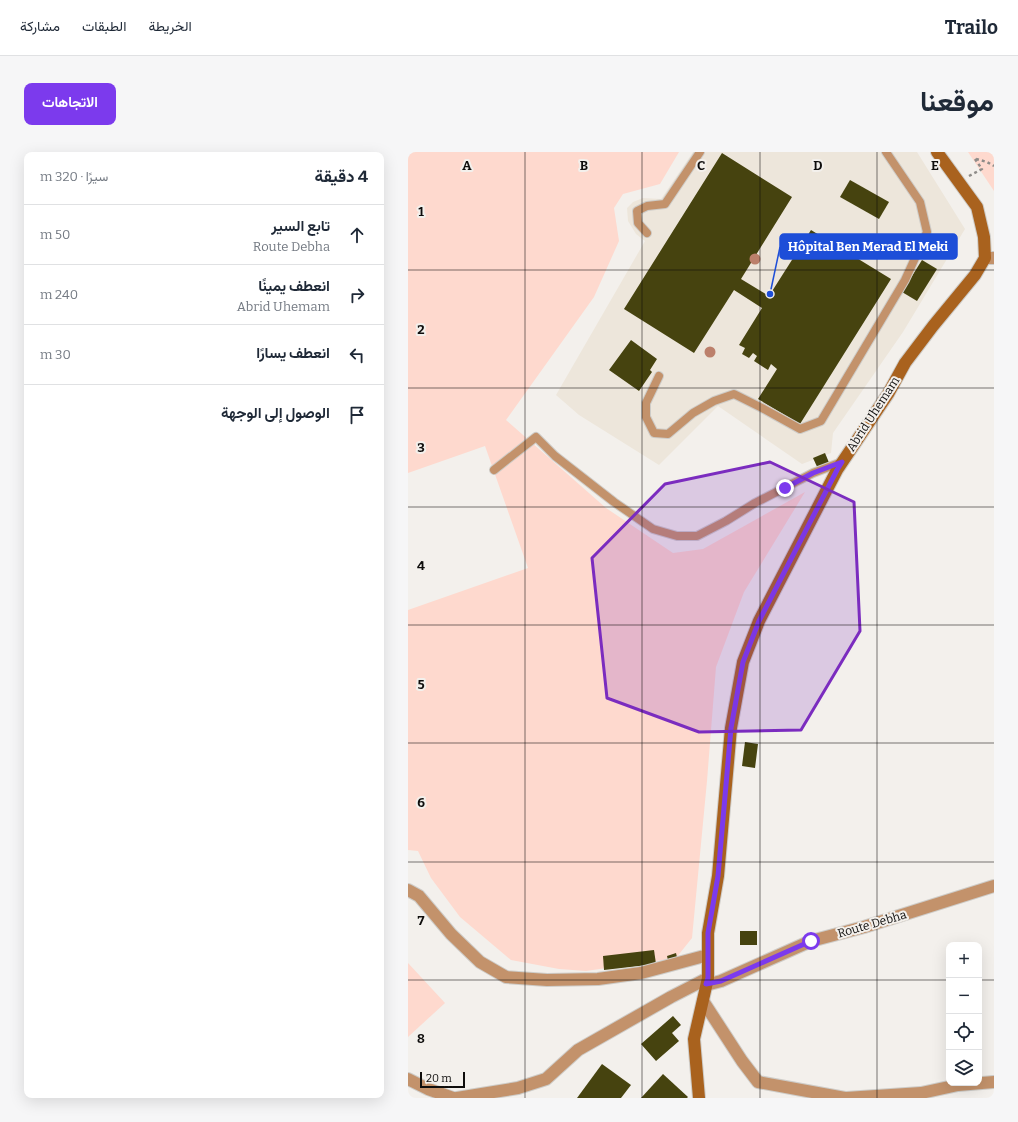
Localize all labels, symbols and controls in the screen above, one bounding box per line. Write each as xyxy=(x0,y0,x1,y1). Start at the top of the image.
text: Trailo xyxy=(945,16,998,39)
text: مشاركة xyxy=(20,18,60,35)
text: الطبقات xyxy=(82,18,126,35)
text: الخريطة xyxy=(148,18,192,35)
button: الاتجاهات xyxy=(24,83,116,125)
text: موقعنا xyxy=(920,85,994,118)
text: A xyxy=(462,158,472,173)
text: B xyxy=(580,158,588,173)
text: C xyxy=(697,158,705,173)
text: D xyxy=(813,158,823,173)
text: E xyxy=(931,158,939,173)
text: 4 دقيقة xyxy=(314,166,368,187)
text: سيرًا · 320 m xyxy=(40,169,108,184)
text: 1 xyxy=(418,204,424,219)
text: تابع السير xyxy=(271,217,330,235)
icon: ahead xyxy=(346,224,368,246)
text: 50 m xyxy=(40,227,70,242)
callout: Hôpital Ben Merad El Meki xyxy=(780,234,957,259)
text: Route Debha xyxy=(253,239,330,254)
text: Hôpital Ben Merad El Meki xyxy=(788,239,948,254)
text: انعطف يمينًا xyxy=(258,277,330,295)
icon: right xyxy=(346,284,368,306)
text: 240 m xyxy=(40,287,78,302)
text: Abrid Uhemam xyxy=(237,299,330,314)
text: 2 xyxy=(417,322,425,337)
text: انعطف يسارًا xyxy=(256,344,330,362)
icon: left xyxy=(346,344,368,366)
text: 30 m xyxy=(40,347,71,362)
street label: Abrid Uhemam xyxy=(844,374,903,454)
text: الوصول إلى الوجهة xyxy=(221,404,330,422)
icon: arrive xyxy=(346,404,368,426)
text: 3 xyxy=(417,440,425,455)
route end xyxy=(776,479,794,497)
text: 4 xyxy=(417,558,425,573)
text: 5 xyxy=(417,677,425,692)
text: 6 xyxy=(417,795,425,810)
street label: Route Debha xyxy=(836,907,909,941)
text: 7 xyxy=(418,913,425,928)
route start xyxy=(802,932,820,950)
map controls xyxy=(946,942,982,1086)
button: + xyxy=(946,942,982,978)
button: − xyxy=(946,978,982,1014)
button: locate xyxy=(946,1014,982,1050)
text: 8 xyxy=(417,1031,425,1046)
button: layers xyxy=(946,1050,982,1086)
scale bar xyxy=(420,1070,465,1089)
text: 20 m xyxy=(426,1072,452,1085)

